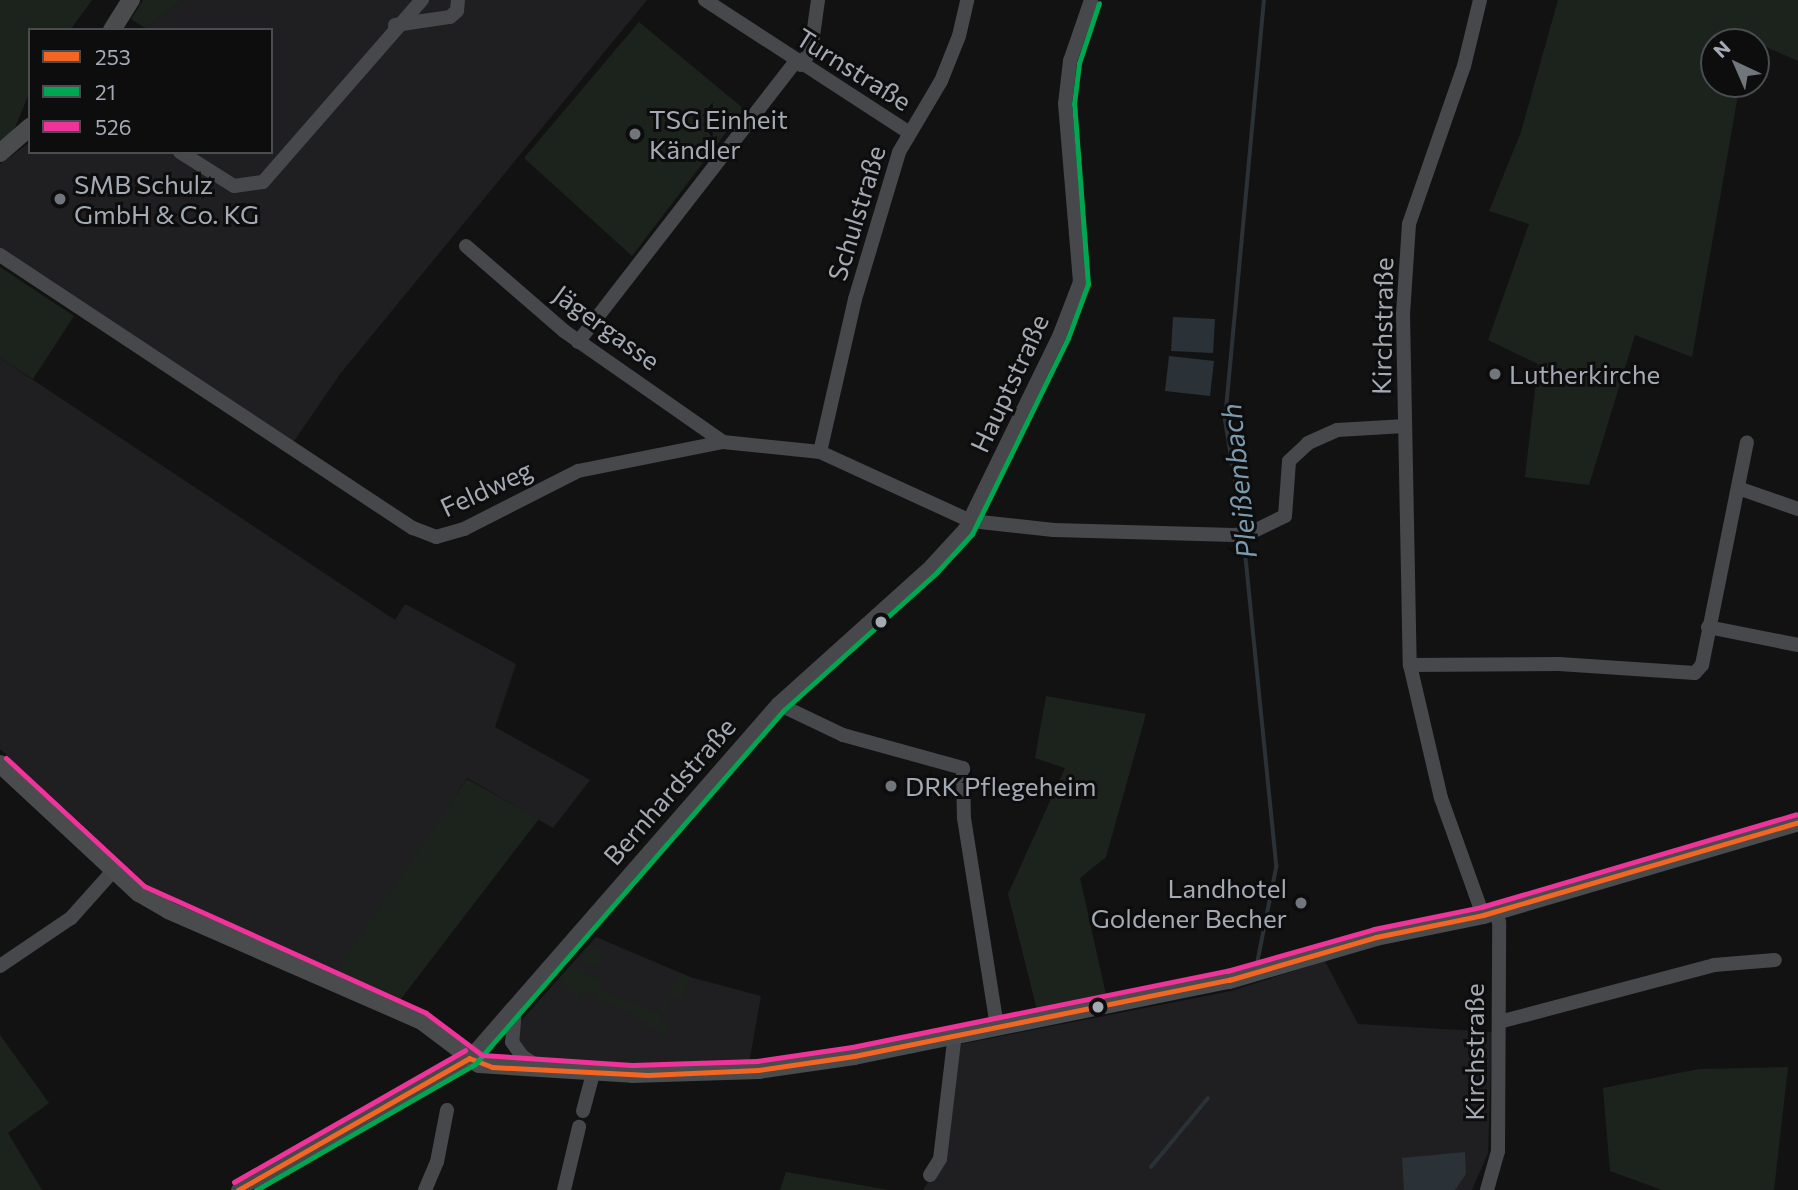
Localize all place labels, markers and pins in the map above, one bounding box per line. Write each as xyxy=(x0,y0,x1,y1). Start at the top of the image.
place label: TSG Einheit Kändler xyxy=(649,103,788,164)
marker: TSG Einheit Kändler xyxy=(627,126,643,142)
place label: SMB Schulz GmbH & Co. KG xyxy=(74,168,259,230)
marker: SMB Schulz GmbH & Co. KG xyxy=(52,191,68,207)
place label: Lutherkirche xyxy=(1509,358,1660,390)
marker: Lutherkirche xyxy=(1487,366,1503,382)
unlabelled marker xyxy=(874,615,888,629)
place label: DRK Pflegeheim xyxy=(905,770,1096,802)
marker: DRK Pflegeheim xyxy=(883,778,899,794)
place label: Landhotel Goldener Becher xyxy=(1091,872,1287,934)
marker: Landhotel Goldener Becher xyxy=(1293,895,1309,911)
unlabelled marker xyxy=(1091,1000,1105,1014)

